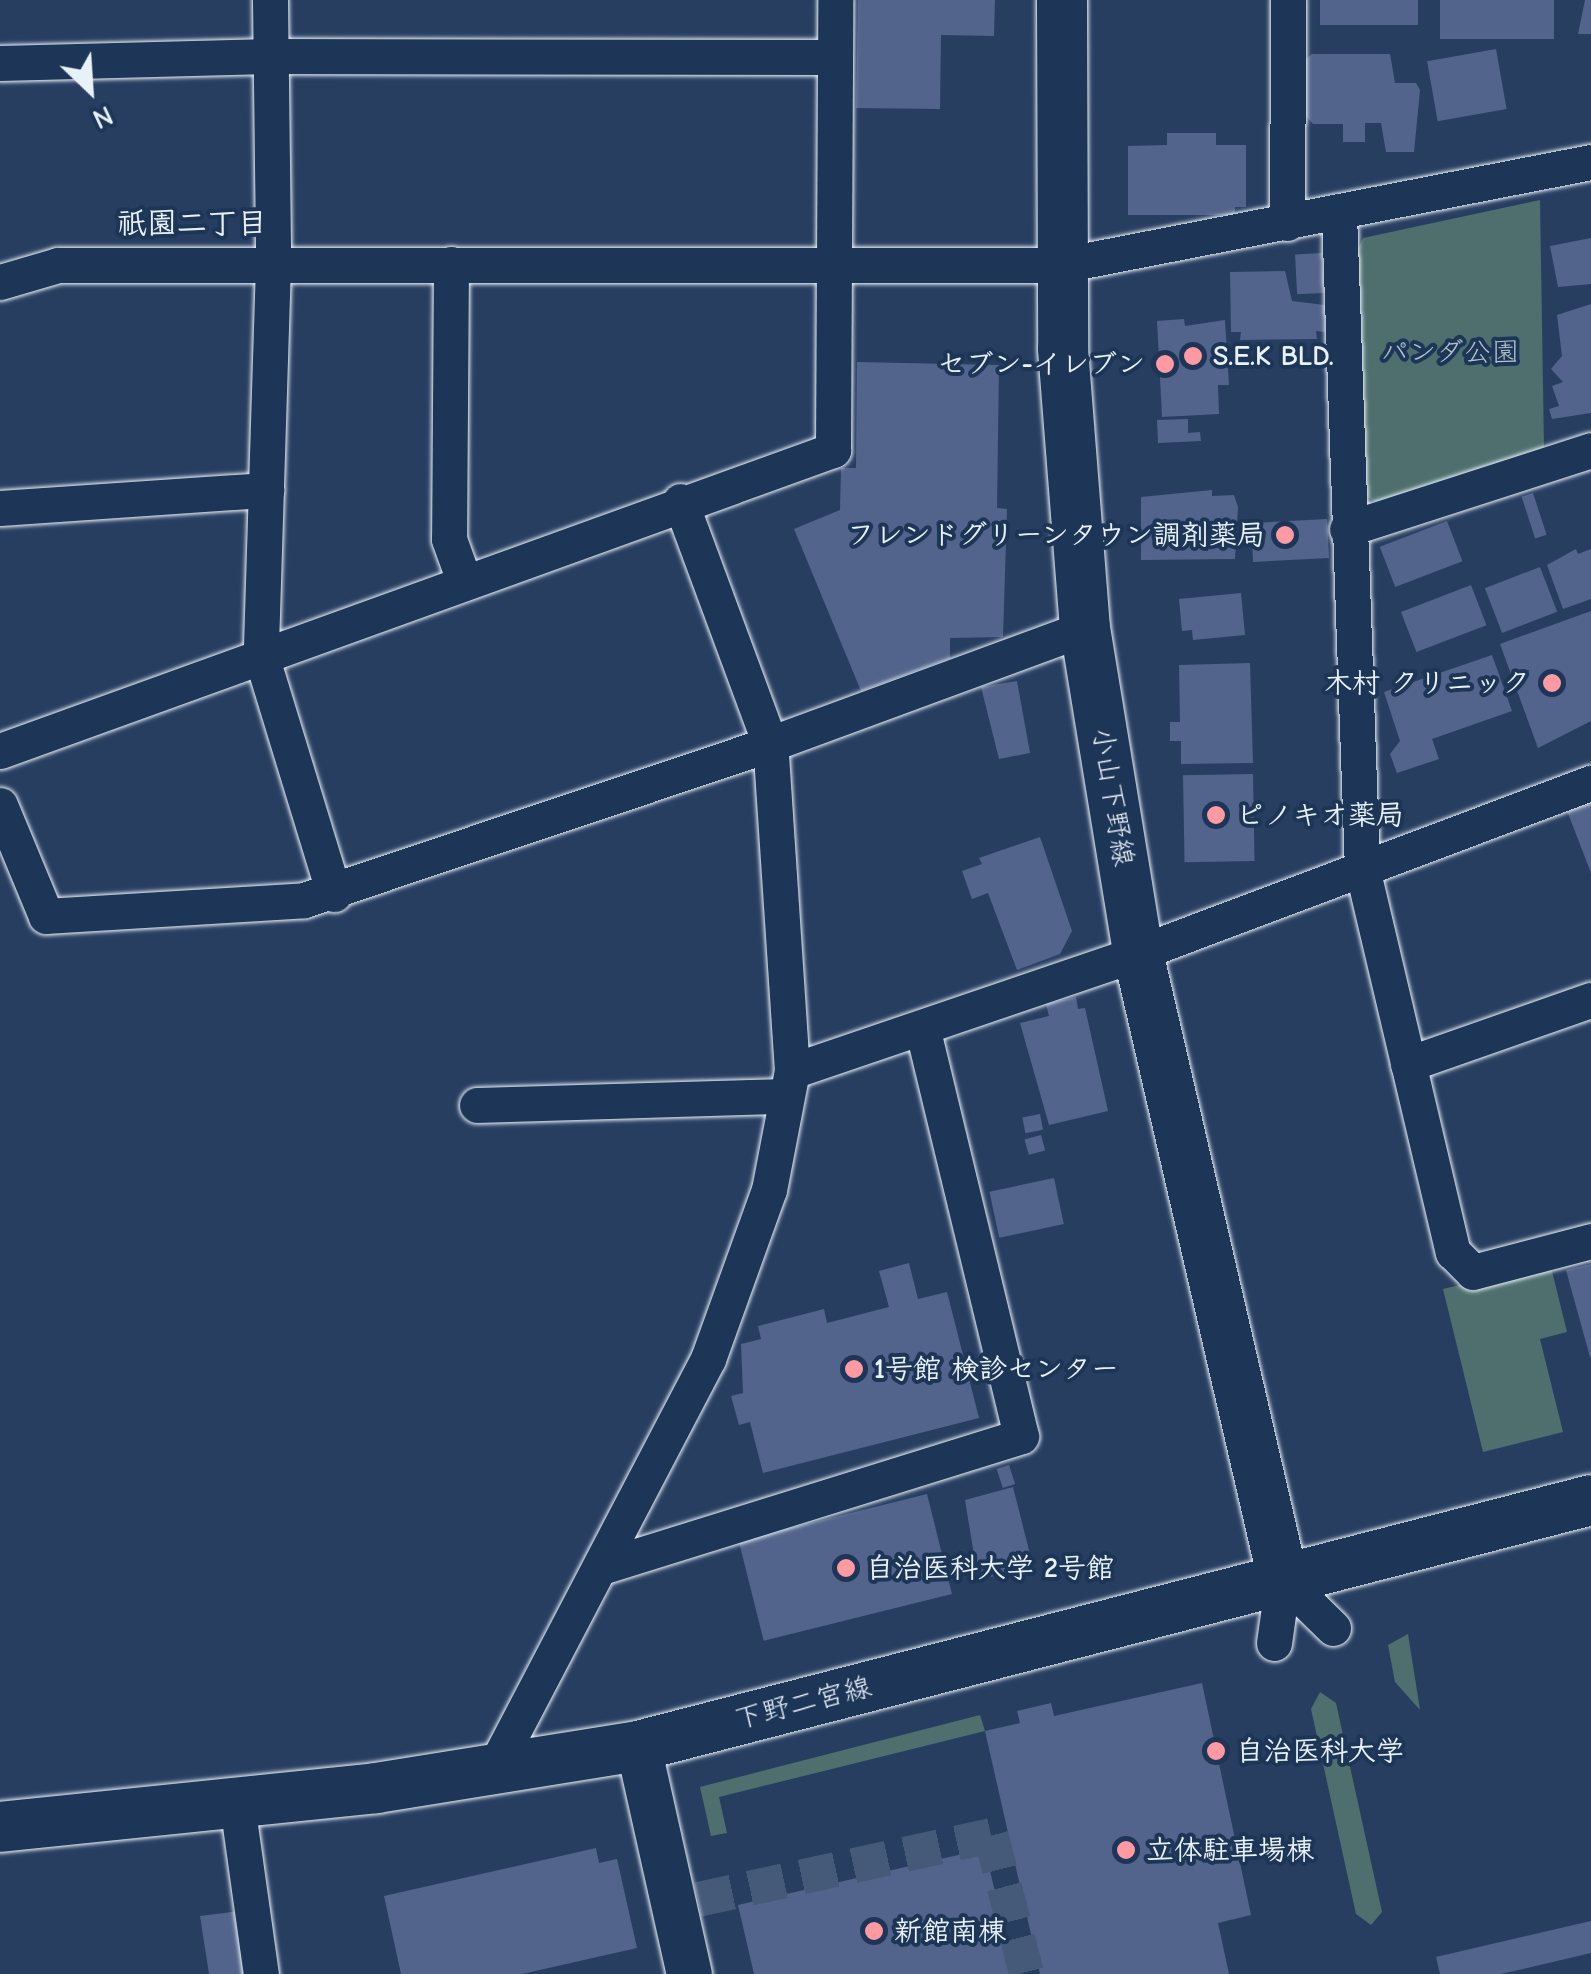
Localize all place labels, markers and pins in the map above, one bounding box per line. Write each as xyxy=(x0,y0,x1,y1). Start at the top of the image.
place label: S.E.K BLD. xyxy=(1213,339,1334,373)
marker: S.E.K BLD. xyxy=(1182,345,1204,367)
place label: セブン-イレブン xyxy=(938,347,1145,381)
marker: セブン-イレブン xyxy=(1154,353,1176,375)
place label: フレンドグリーンタウン調剤薬局 xyxy=(845,518,1265,552)
marker: フレンドグリーンタウン調剤薬局 xyxy=(1274,524,1296,546)
place label: 木村 クリニック xyxy=(1324,666,1530,700)
marker: 木村 クリニック xyxy=(1539,670,1565,696)
place label: ピノキオ薬局 xyxy=(1236,798,1404,832)
marker: ピノキオ薬局 xyxy=(1205,804,1227,826)
place label: 1号館 検診センター xyxy=(874,1352,1119,1386)
marker: 1号館 検診センター xyxy=(843,1358,865,1380)
place label: 自治医科大学 2号館 xyxy=(866,1551,1114,1585)
marker: 自治医科大学 2号館 xyxy=(835,1557,857,1579)
place label: 自治医科大学 xyxy=(1236,1734,1404,1768)
marker: 自治医科大学 xyxy=(1205,1740,1227,1762)
place label: 立体駐車場棟 xyxy=(1146,1833,1314,1867)
marker: 立体駐車場棟 xyxy=(1115,1839,1137,1861)
place label: 新館南棟 xyxy=(894,1914,1006,1948)
marker: 新館南棟 xyxy=(863,1920,885,1942)

